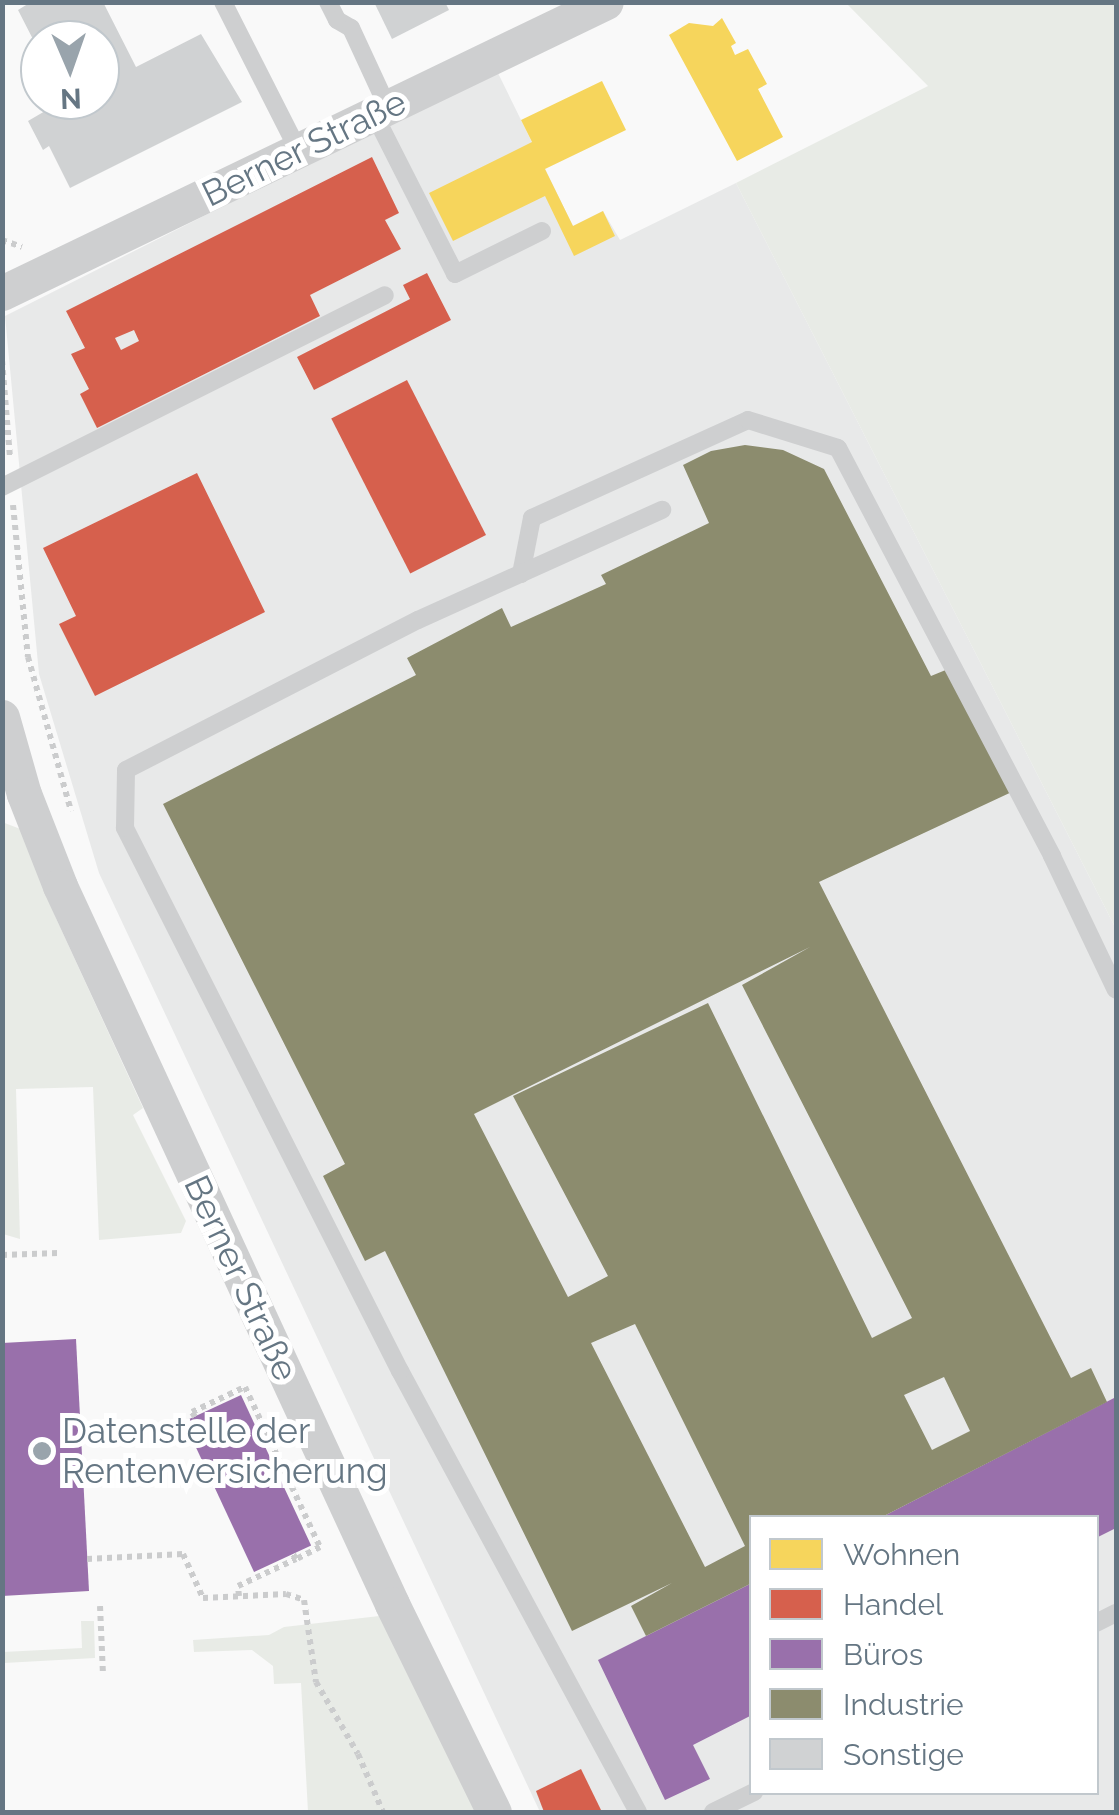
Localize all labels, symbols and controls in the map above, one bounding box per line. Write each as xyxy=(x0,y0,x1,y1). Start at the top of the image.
north arrow xyxy=(20,20,120,120)
street label: Berner Straße xyxy=(195,80,413,216)
text: N xyxy=(60,82,82,115)
street label: Berner Straße xyxy=(175,1168,307,1388)
place label: Datenstelle der Rentenversicherung xyxy=(62,1410,388,1492)
marker: Datenstelle der Rentenversicherung xyxy=(31,1440,53,1462)
legend xyxy=(749,1515,1099,1795)
text: Wohnen xyxy=(843,1537,960,1572)
text: Handel xyxy=(843,1587,943,1622)
text: Büros xyxy=(843,1637,923,1672)
text: Industrie xyxy=(843,1687,964,1722)
text: Sonstige xyxy=(843,1737,964,1772)

